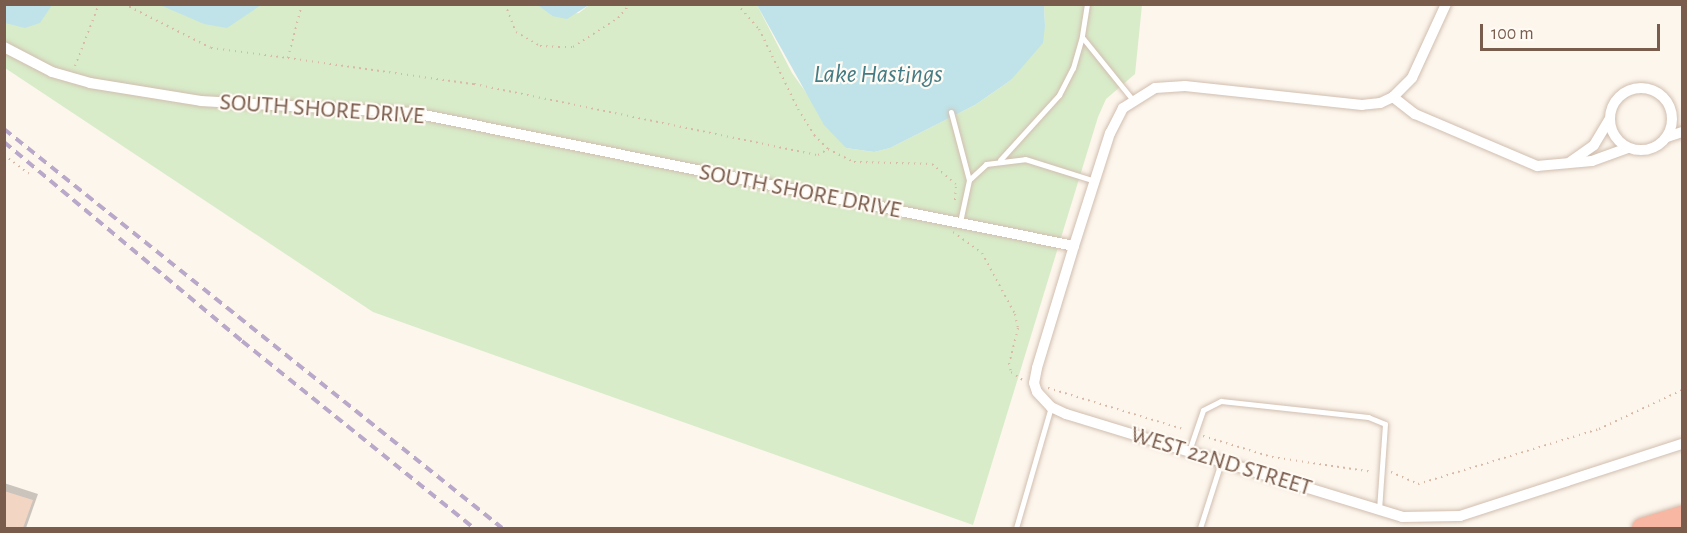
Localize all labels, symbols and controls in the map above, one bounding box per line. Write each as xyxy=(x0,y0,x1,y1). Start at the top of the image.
scale bar xyxy=(1483,12,1663,50)
text: 100 m xyxy=(1491,25,1534,43)
water label: Lake Hastings xyxy=(813,59,943,91)
street label: SOUTH SHORE DRIVE xyxy=(219,88,425,132)
street label: SOUTH SHORE DRIVE xyxy=(697,158,903,226)
street label: WEST 22ND STREET xyxy=(1127,421,1315,503)

